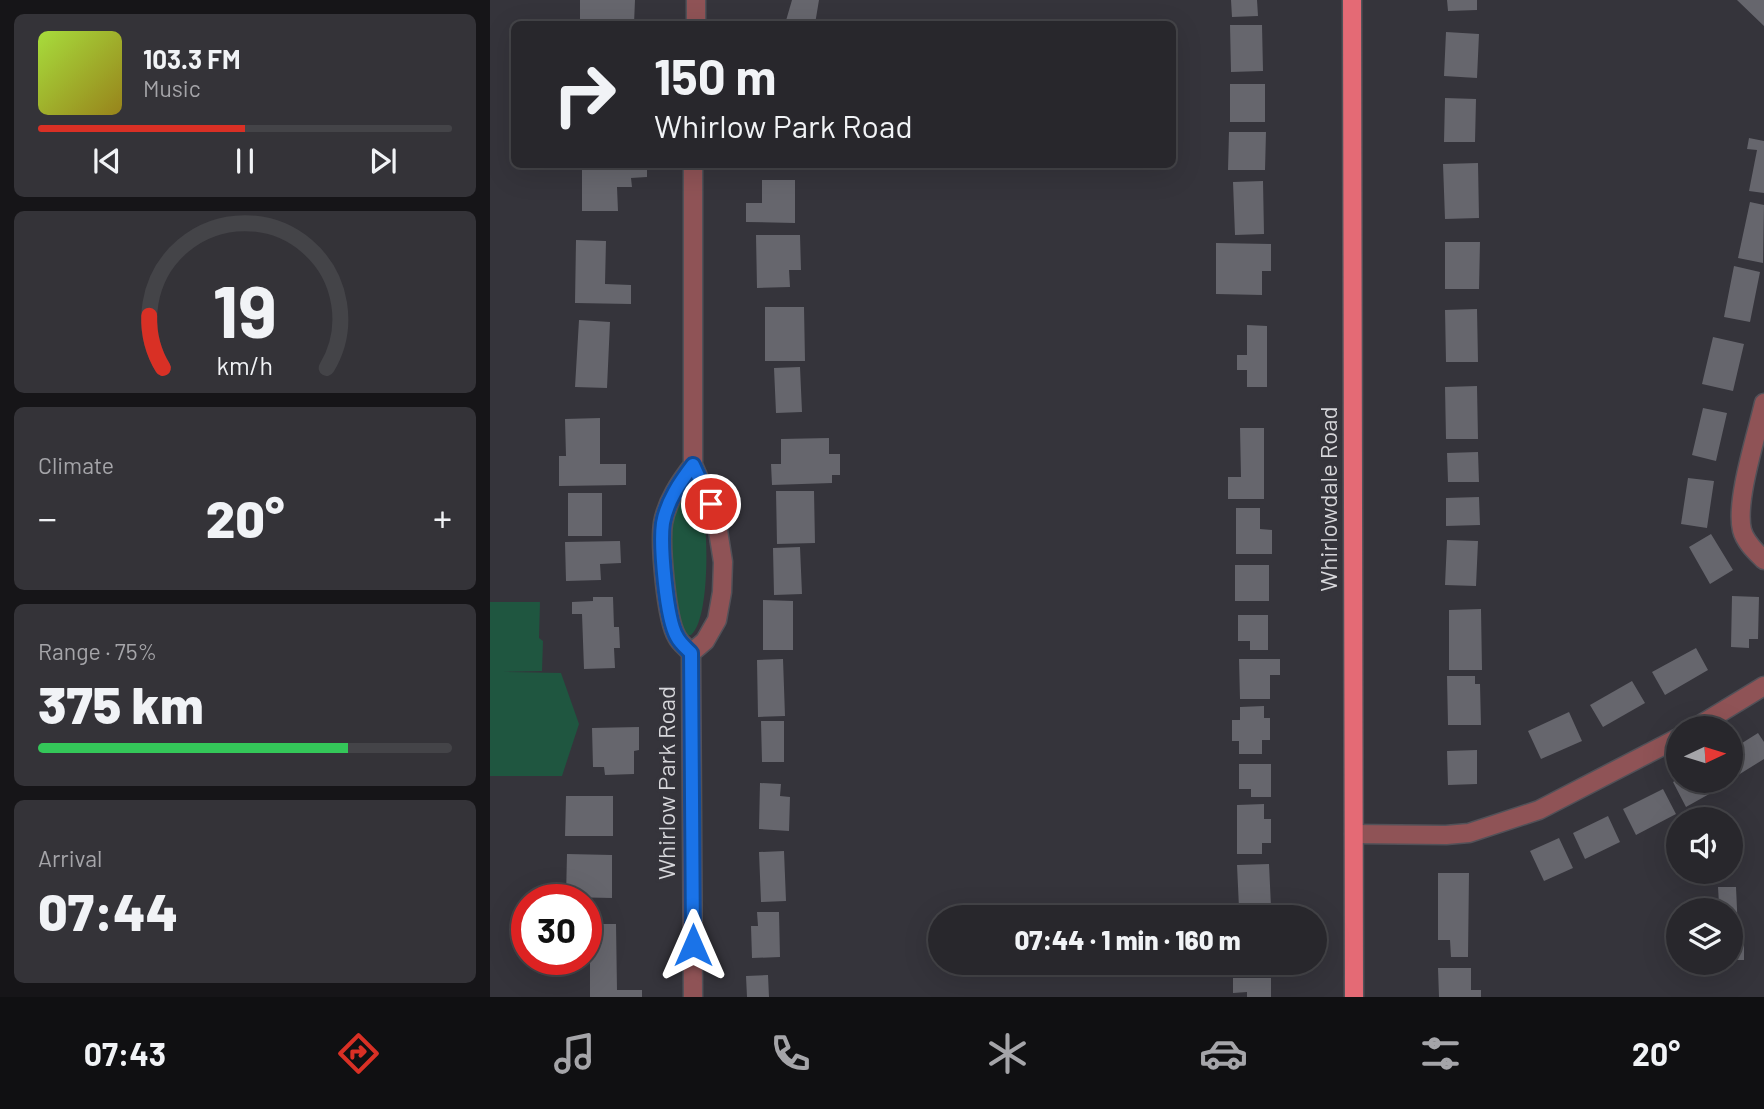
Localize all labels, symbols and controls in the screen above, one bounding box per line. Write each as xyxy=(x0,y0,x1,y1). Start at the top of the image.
text: 103.3 FM xyxy=(143,43,240,74)
text: 150 m xyxy=(654,46,776,105)
icon: right xyxy=(539,49,630,140)
text: Music xyxy=(143,74,201,102)
text: Whirlow Park Road xyxy=(654,106,913,144)
icon: previous xyxy=(88,142,126,180)
icon: pause xyxy=(226,142,264,180)
icon: next xyxy=(364,142,402,180)
text: 19 xyxy=(213,265,277,353)
text: km/h xyxy=(217,350,273,380)
street label: Whirlowdale Road xyxy=(1313,406,1342,592)
text: Climate xyxy=(38,451,114,479)
pin xyxy=(681,474,741,534)
icon: arrive xyxy=(692,485,730,523)
text: 20° xyxy=(206,486,284,548)
text: − xyxy=(38,494,57,540)
text: + xyxy=(433,494,452,540)
text: Range · 75% xyxy=(38,637,157,665)
text: 375 km xyxy=(38,672,204,734)
street label: Whirlow Park Road xyxy=(651,686,680,880)
north arrow xyxy=(1666,716,1743,793)
map controls xyxy=(1666,716,1743,975)
button: sound xyxy=(1666,807,1743,884)
text: Arrival xyxy=(38,844,102,872)
text: 07:44 xyxy=(38,879,178,941)
speed limit sign: 30 xyxy=(511,884,602,975)
button: layers xyxy=(1666,898,1743,975)
position arrow xyxy=(656,908,730,982)
text: 07:44 · 1 min · 160 m xyxy=(1014,924,1241,955)
icon: directions xyxy=(334,1029,383,1078)
icon: music xyxy=(550,1029,599,1078)
icon: phone xyxy=(766,1029,815,1078)
icon: climate xyxy=(983,1029,1032,1078)
icon: car xyxy=(1199,1029,1248,1078)
icon: filters xyxy=(1416,1029,1465,1078)
text: 07:43 xyxy=(84,1034,166,1072)
text: 20° xyxy=(1632,1034,1680,1072)

